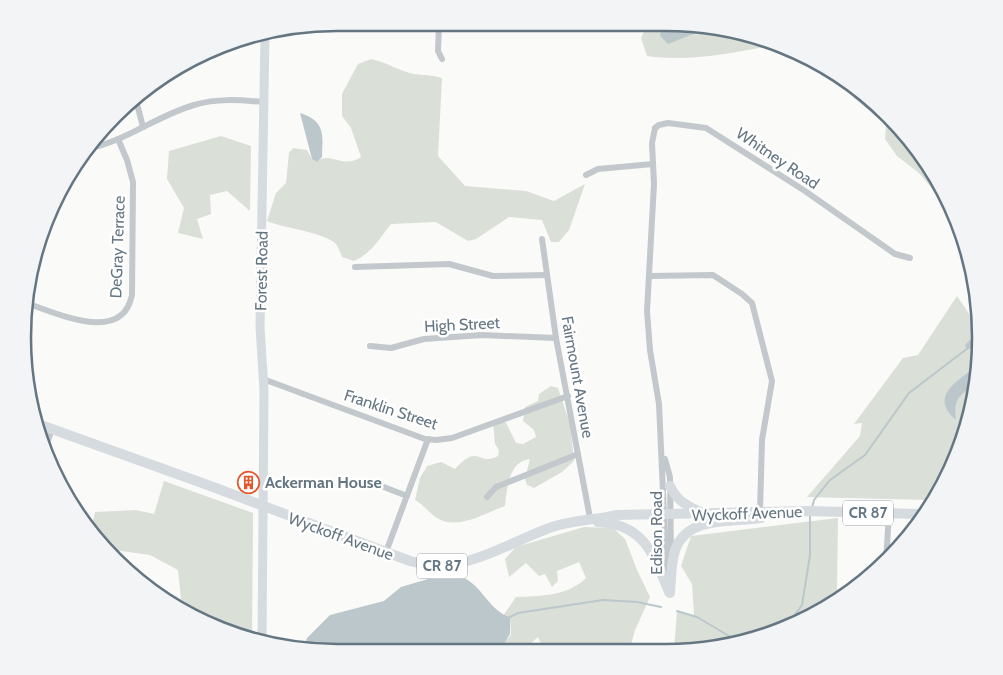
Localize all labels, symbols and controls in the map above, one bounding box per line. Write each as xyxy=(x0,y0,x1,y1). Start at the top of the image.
street label: Whitney Road xyxy=(733,124,823,193)
street label: DeGray Terrace xyxy=(106,195,129,299)
street label: Forest Road xyxy=(251,231,272,311)
street label: High Street xyxy=(424,313,501,336)
street label: Fairmount Avenue xyxy=(557,315,598,439)
street label: Franklin Street xyxy=(342,385,441,434)
building icon: Ackerman House xyxy=(237,470,261,494)
place label: Ackerman House xyxy=(265,473,382,492)
street label: Edison Road xyxy=(647,491,666,575)
road number: CR 87 xyxy=(843,500,893,526)
street label: Wyckoff Avenue xyxy=(691,502,803,525)
street label: Wyckoff Avenue xyxy=(286,509,396,564)
road number: CR 87 xyxy=(417,554,467,578)

